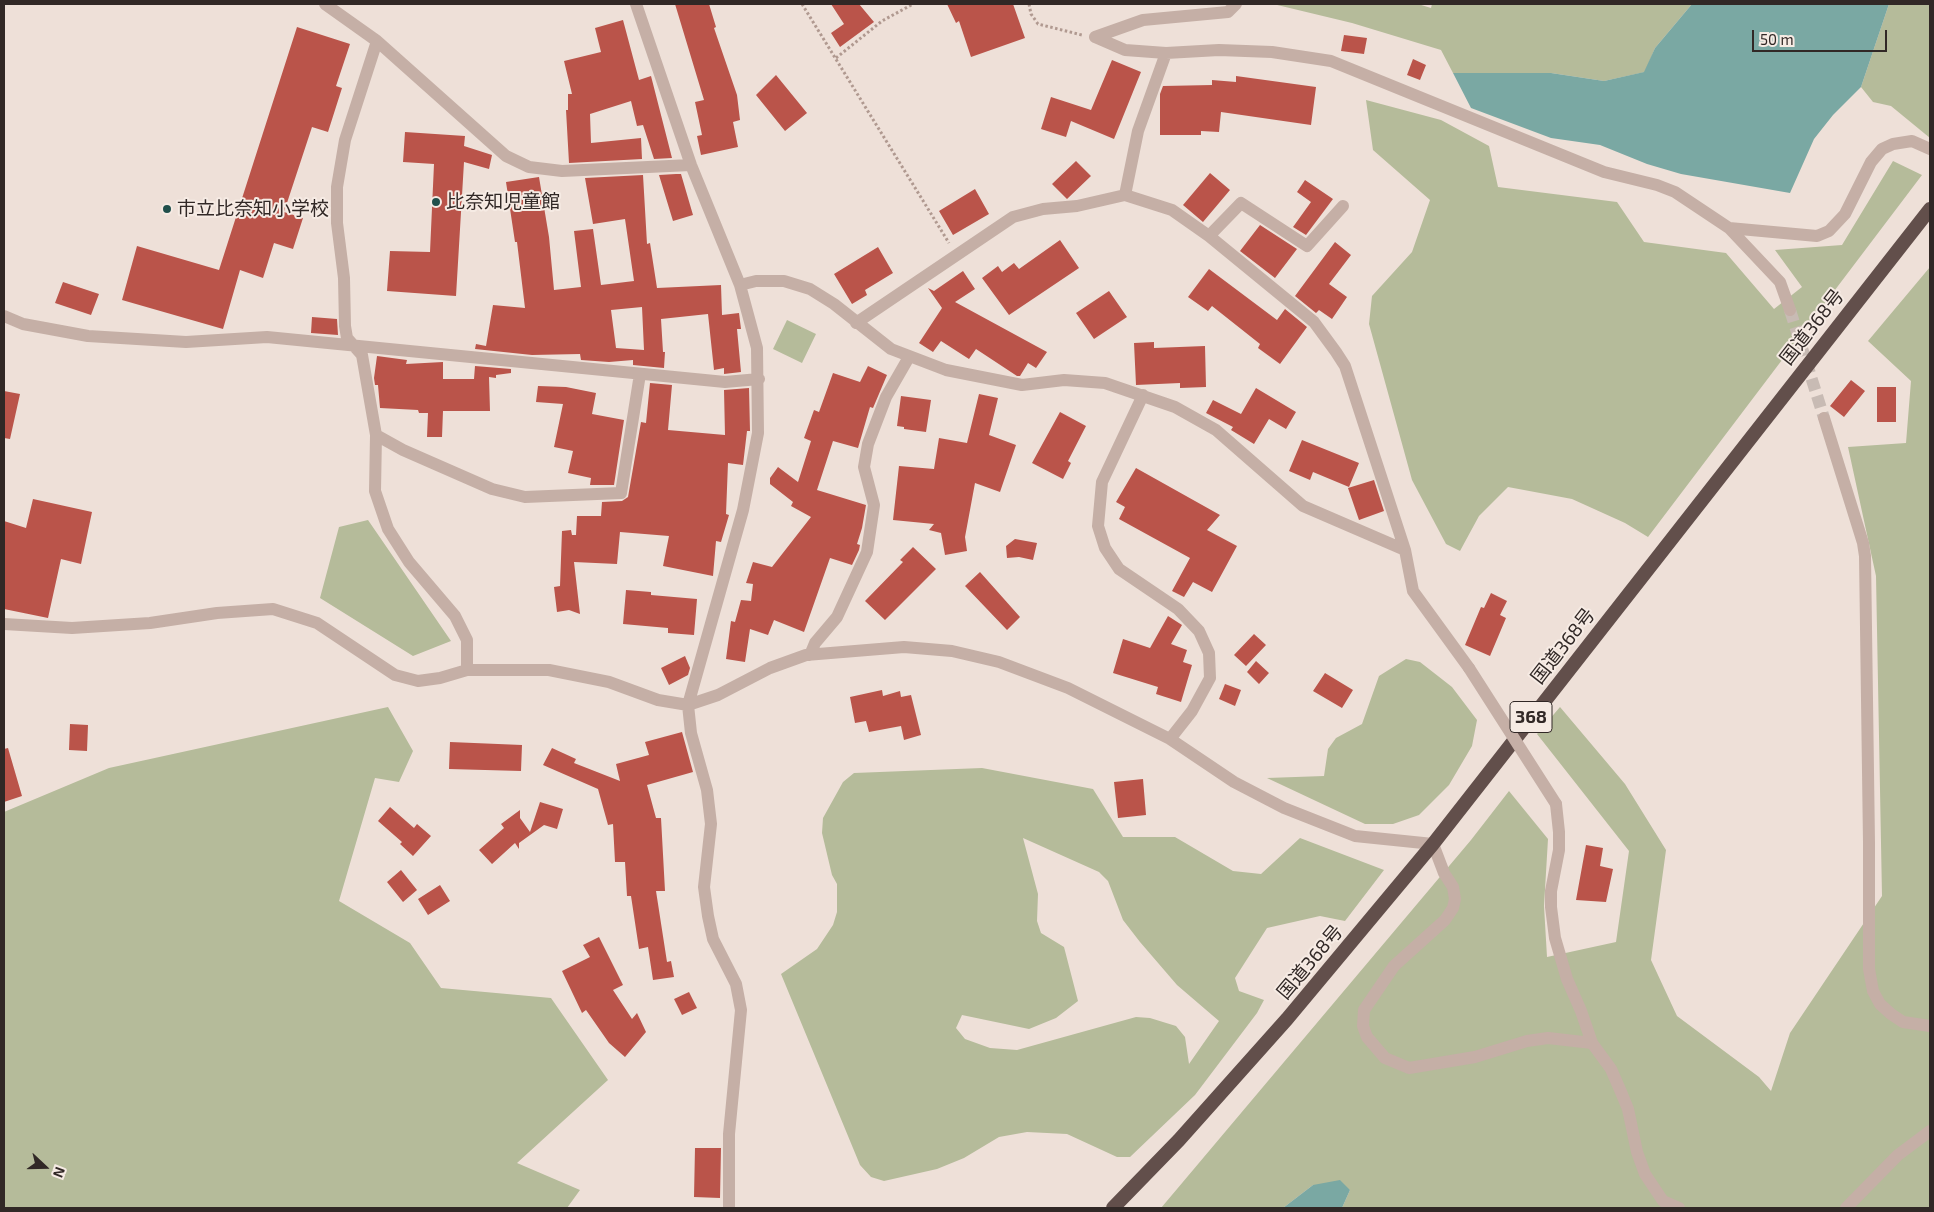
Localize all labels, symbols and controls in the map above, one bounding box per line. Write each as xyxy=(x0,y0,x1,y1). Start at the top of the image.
scale bar xyxy=(1754,20,1889,52)
text: 50 m xyxy=(1760,30,1794,48)
place label: 比奈知児童館 xyxy=(446,191,560,213)
marker: 比奈知児童館 xyxy=(430,196,442,208)
place label: 市立比奈知小学校 xyxy=(177,198,329,220)
marker: 市立比奈知小学校 xyxy=(161,203,173,215)
street label: 国道368号 xyxy=(1775,285,1849,369)
street label: 国道368号 xyxy=(1526,604,1600,688)
road number: 368 xyxy=(1510,702,1552,732)
street label: 国道368号 xyxy=(1272,920,1348,1004)
north arrow xyxy=(20,1142,70,1192)
text: N xyxy=(50,1165,69,1180)

